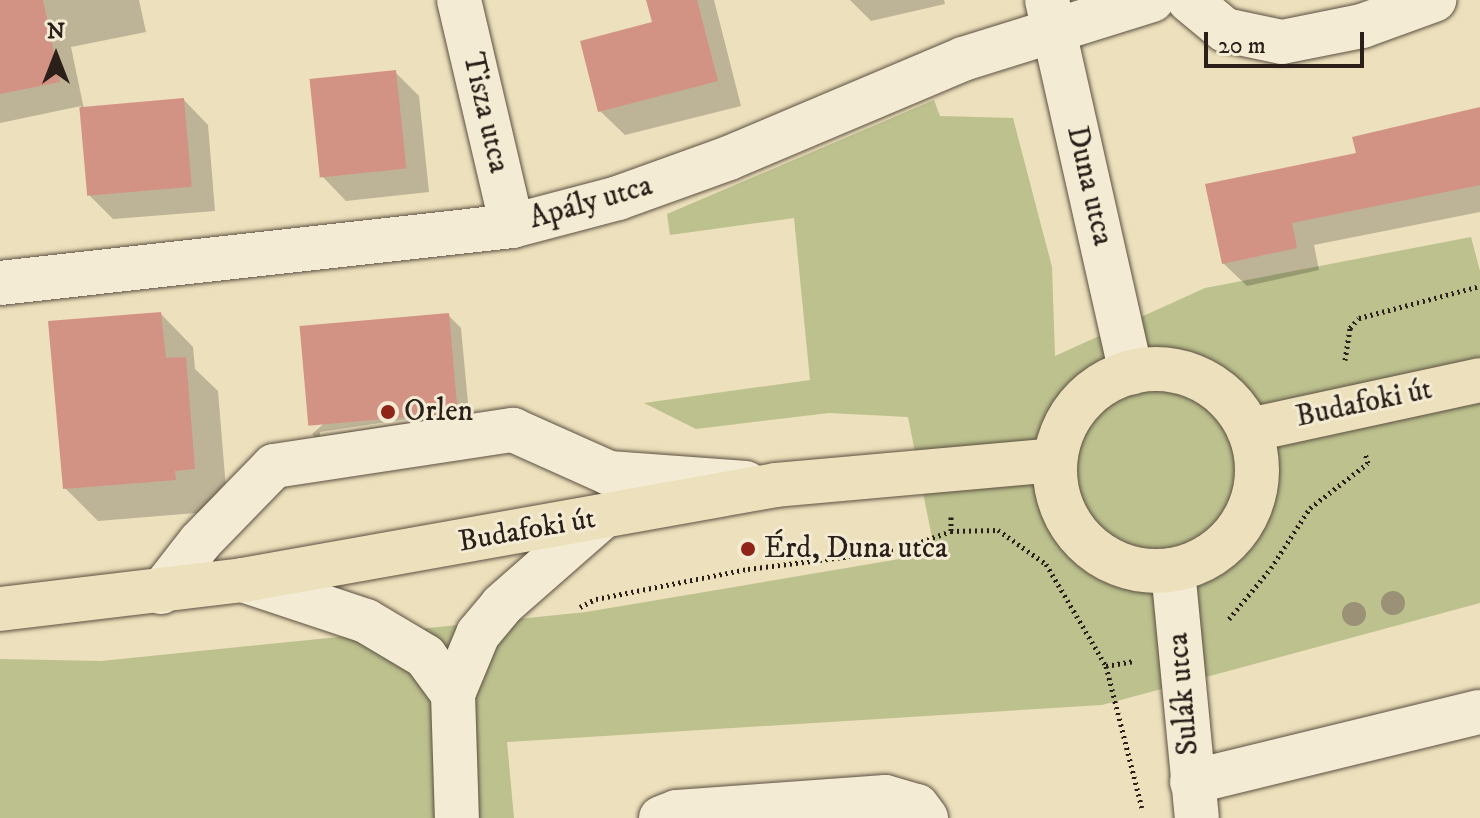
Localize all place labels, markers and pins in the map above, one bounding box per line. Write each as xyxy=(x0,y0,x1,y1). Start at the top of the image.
place label: Orlen xyxy=(404,394,473,430)
marker: Orlen xyxy=(379,403,397,421)
place label: Érd, Duna utca xyxy=(764,531,948,567)
marker: Érd, Duna utca xyxy=(739,540,757,558)

